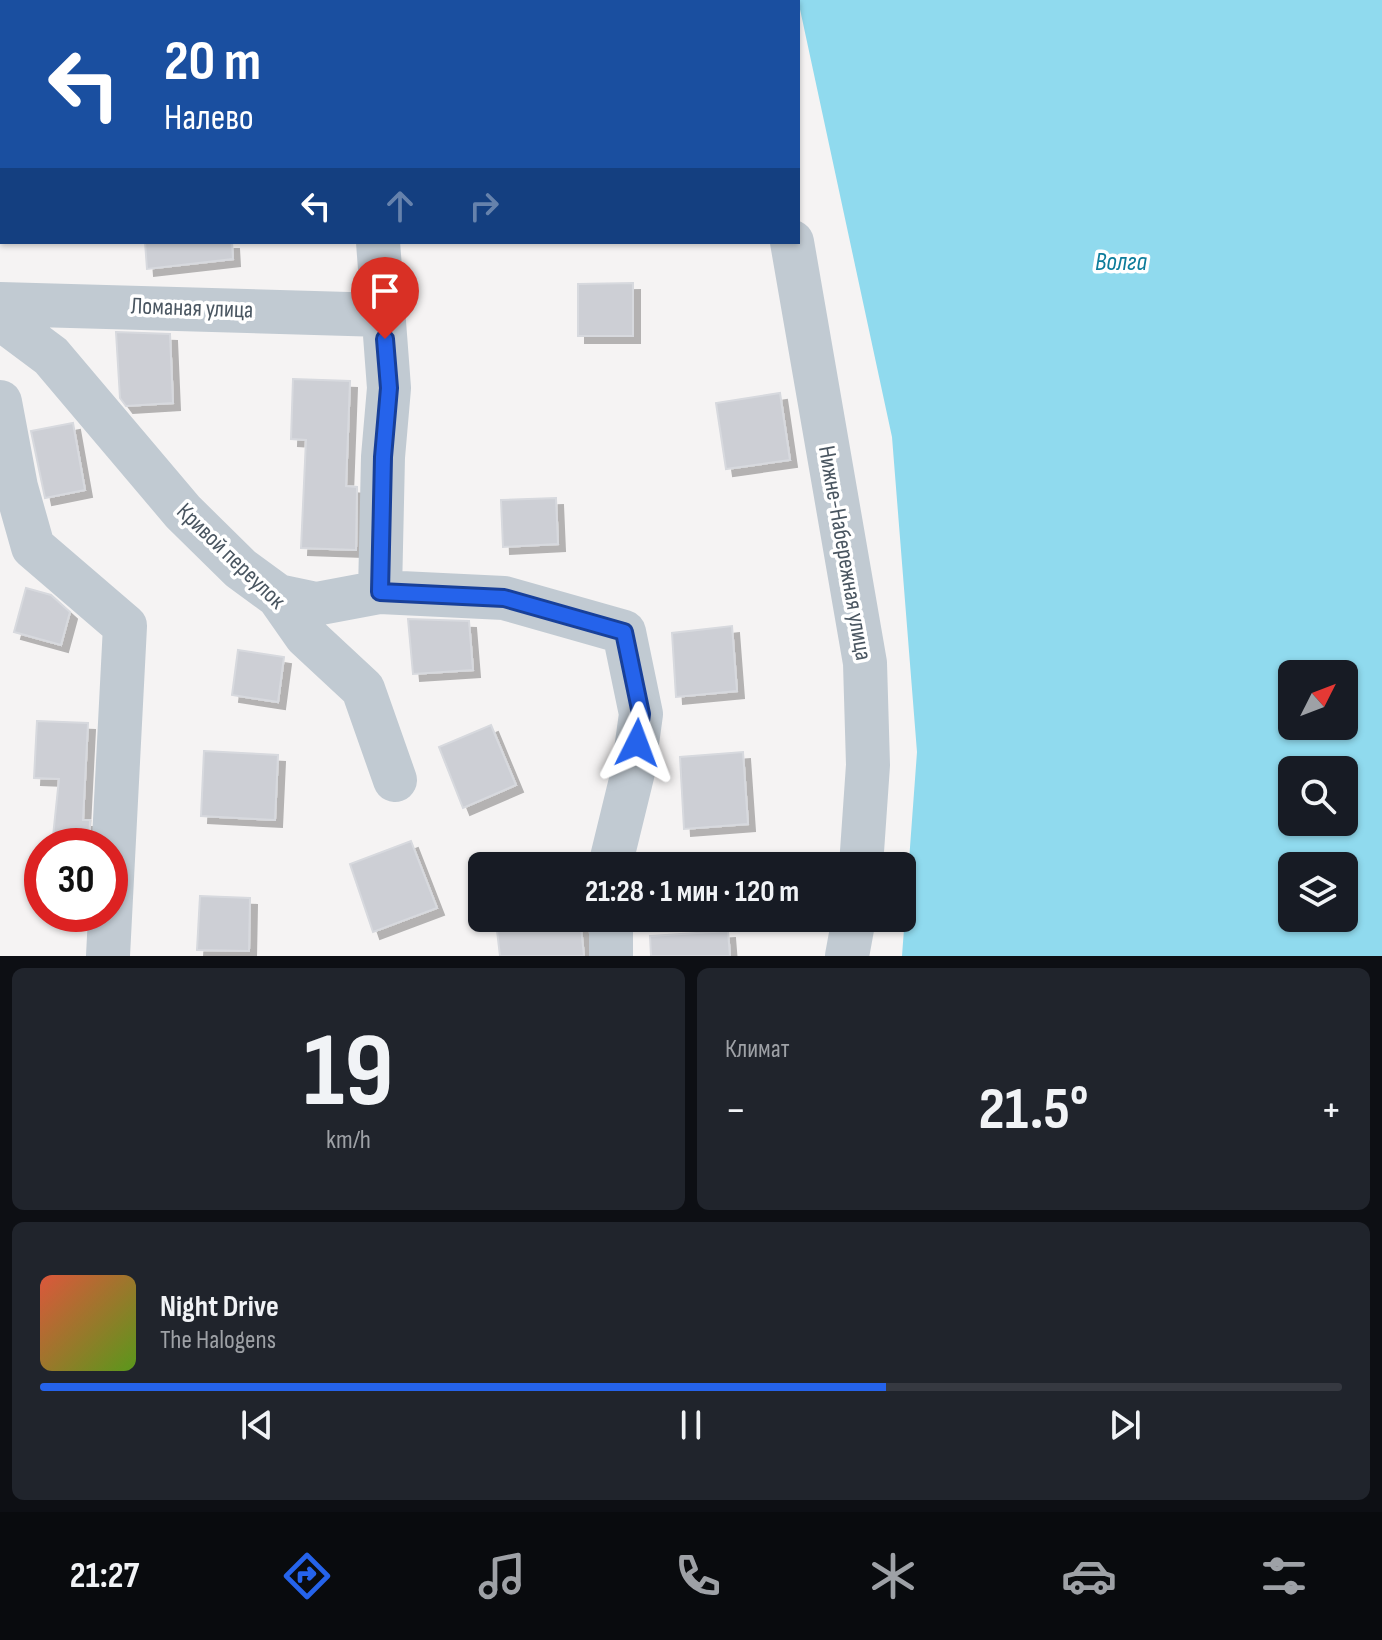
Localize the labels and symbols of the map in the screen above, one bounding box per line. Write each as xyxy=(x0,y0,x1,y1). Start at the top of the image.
water label: Волга xyxy=(1095,247,1147,278)
pin xyxy=(351,257,419,339)
street label: Ломаная улица xyxy=(130,291,254,325)
street label: Нижне-Набережная улица xyxy=(812,443,878,663)
street label: Кривой переулок xyxy=(171,497,292,616)
north arrow xyxy=(1278,660,1358,740)
position arrow xyxy=(595,701,679,785)
speed limit sign: 30 xyxy=(24,828,128,932)

